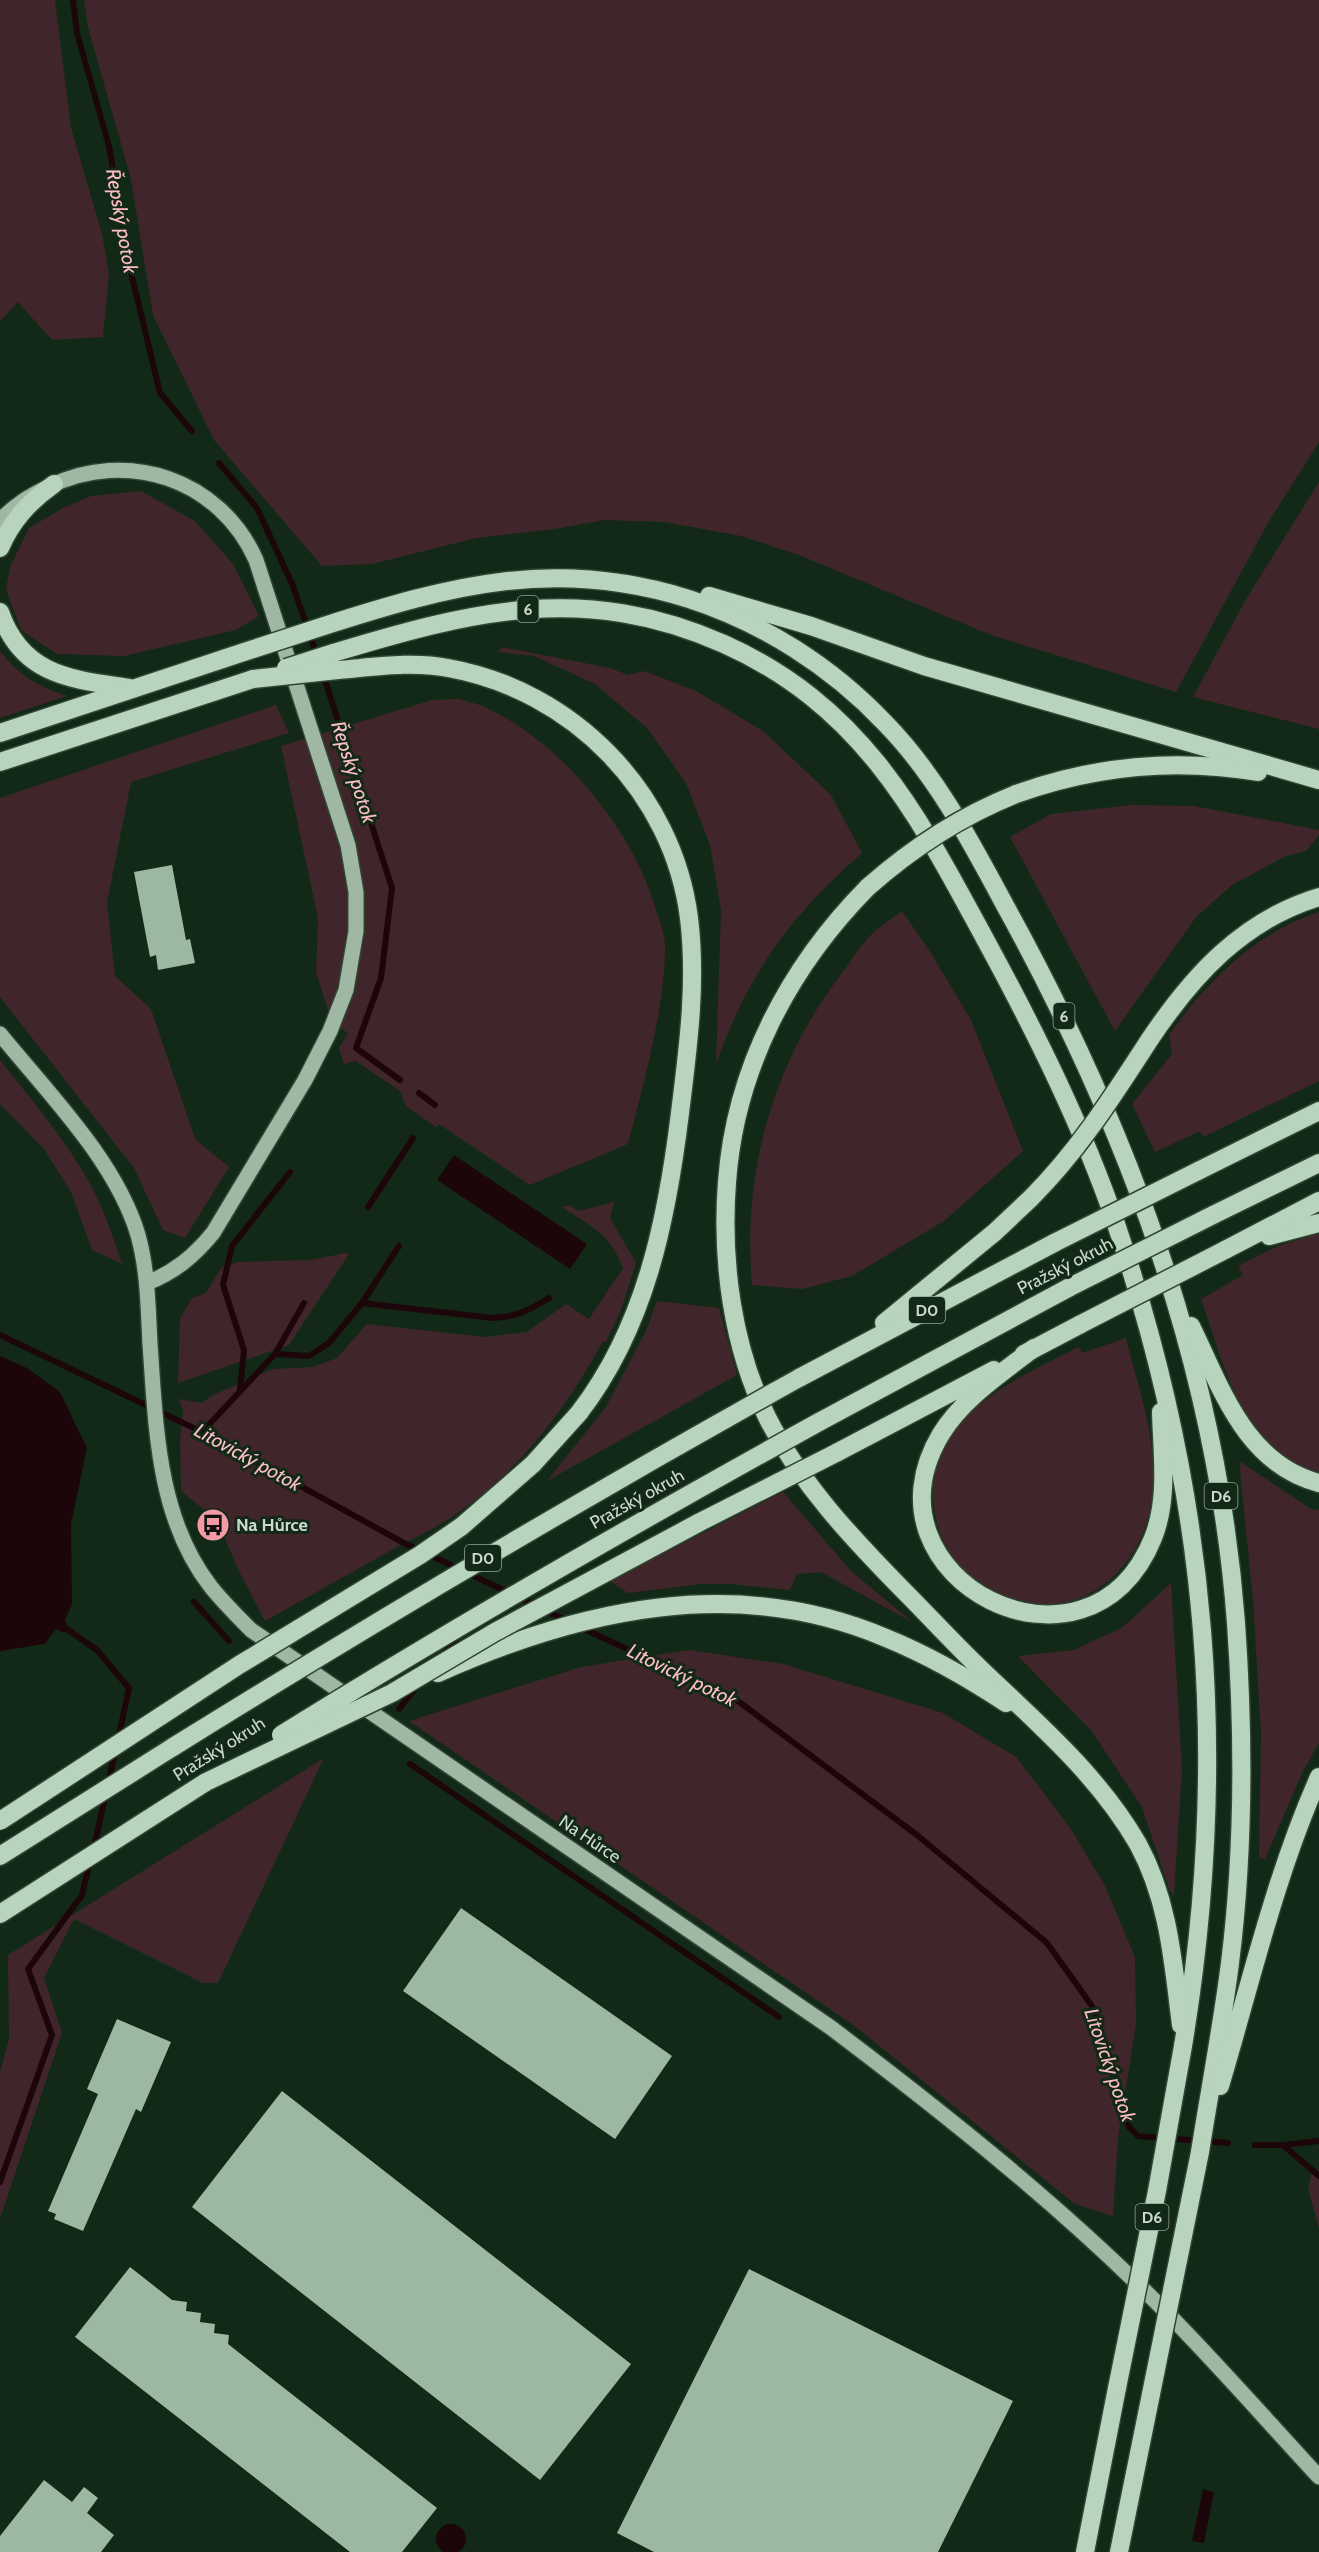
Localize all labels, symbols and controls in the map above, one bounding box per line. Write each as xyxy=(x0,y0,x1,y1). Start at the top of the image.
water label: Řepský potok xyxy=(101,167,143,277)
road number: 6 xyxy=(518,596,538,622)
water label: Řepský potok xyxy=(326,718,382,827)
road number: 6 xyxy=(1054,1003,1074,1029)
street label: Pražský okruh xyxy=(1014,1233,1116,1299)
road number: D0 xyxy=(909,1297,945,1323)
water label: Litovický potok xyxy=(190,1418,307,1497)
street label: Pražský okruh xyxy=(586,1464,688,1534)
road number: D6 xyxy=(1204,1483,1238,1509)
bus stop icon: Na Hůrce xyxy=(195,1507,231,1543)
place label: Na Hůrce xyxy=(236,1514,308,1536)
road number: D0 xyxy=(465,1545,501,1571)
water label: Litovický potok xyxy=(623,1638,742,1712)
street label: Pražský okruh xyxy=(169,1712,269,1786)
street label: Na Hůrce xyxy=(555,1810,625,1868)
water label: Litovický potok xyxy=(1079,2005,1141,2126)
road number: D6 xyxy=(1136,2204,1168,2230)

